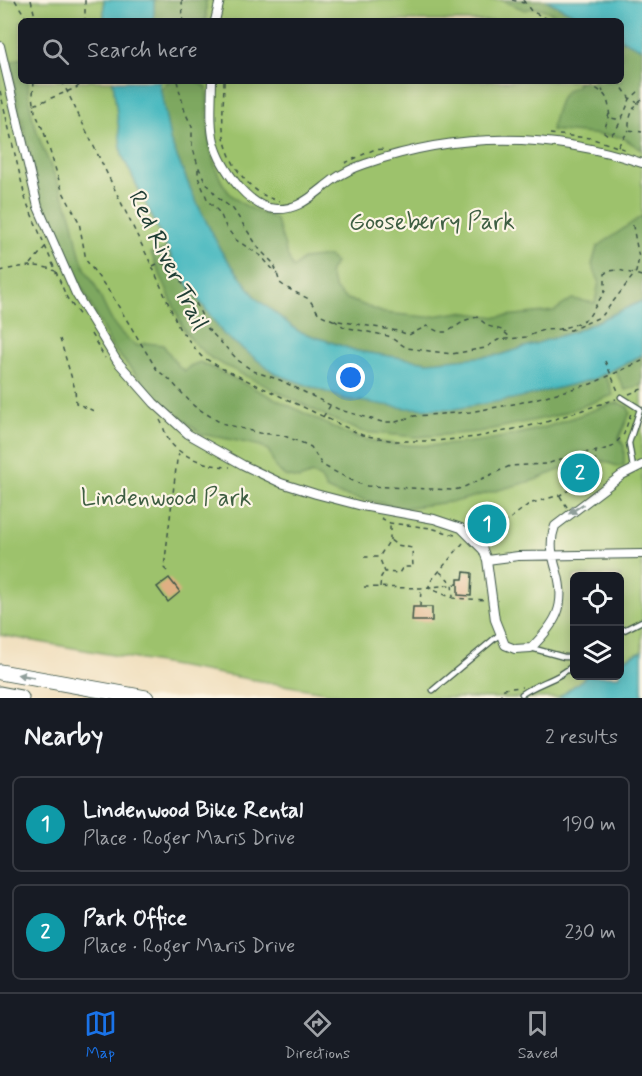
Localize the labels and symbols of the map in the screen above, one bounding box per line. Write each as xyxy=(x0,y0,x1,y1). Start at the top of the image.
street label: Red River Trail xyxy=(121,186,215,336)
park label: Gooseberry Park xyxy=(349,207,515,238)
your location xyxy=(336,363,365,392)
pin: 2 xyxy=(560,450,600,496)
park label: Lindenwood Park xyxy=(81,483,251,514)
pin: 1 xyxy=(468,502,506,546)
one-way arrow xyxy=(569,503,585,515)
one-way arrow xyxy=(17,671,36,680)

